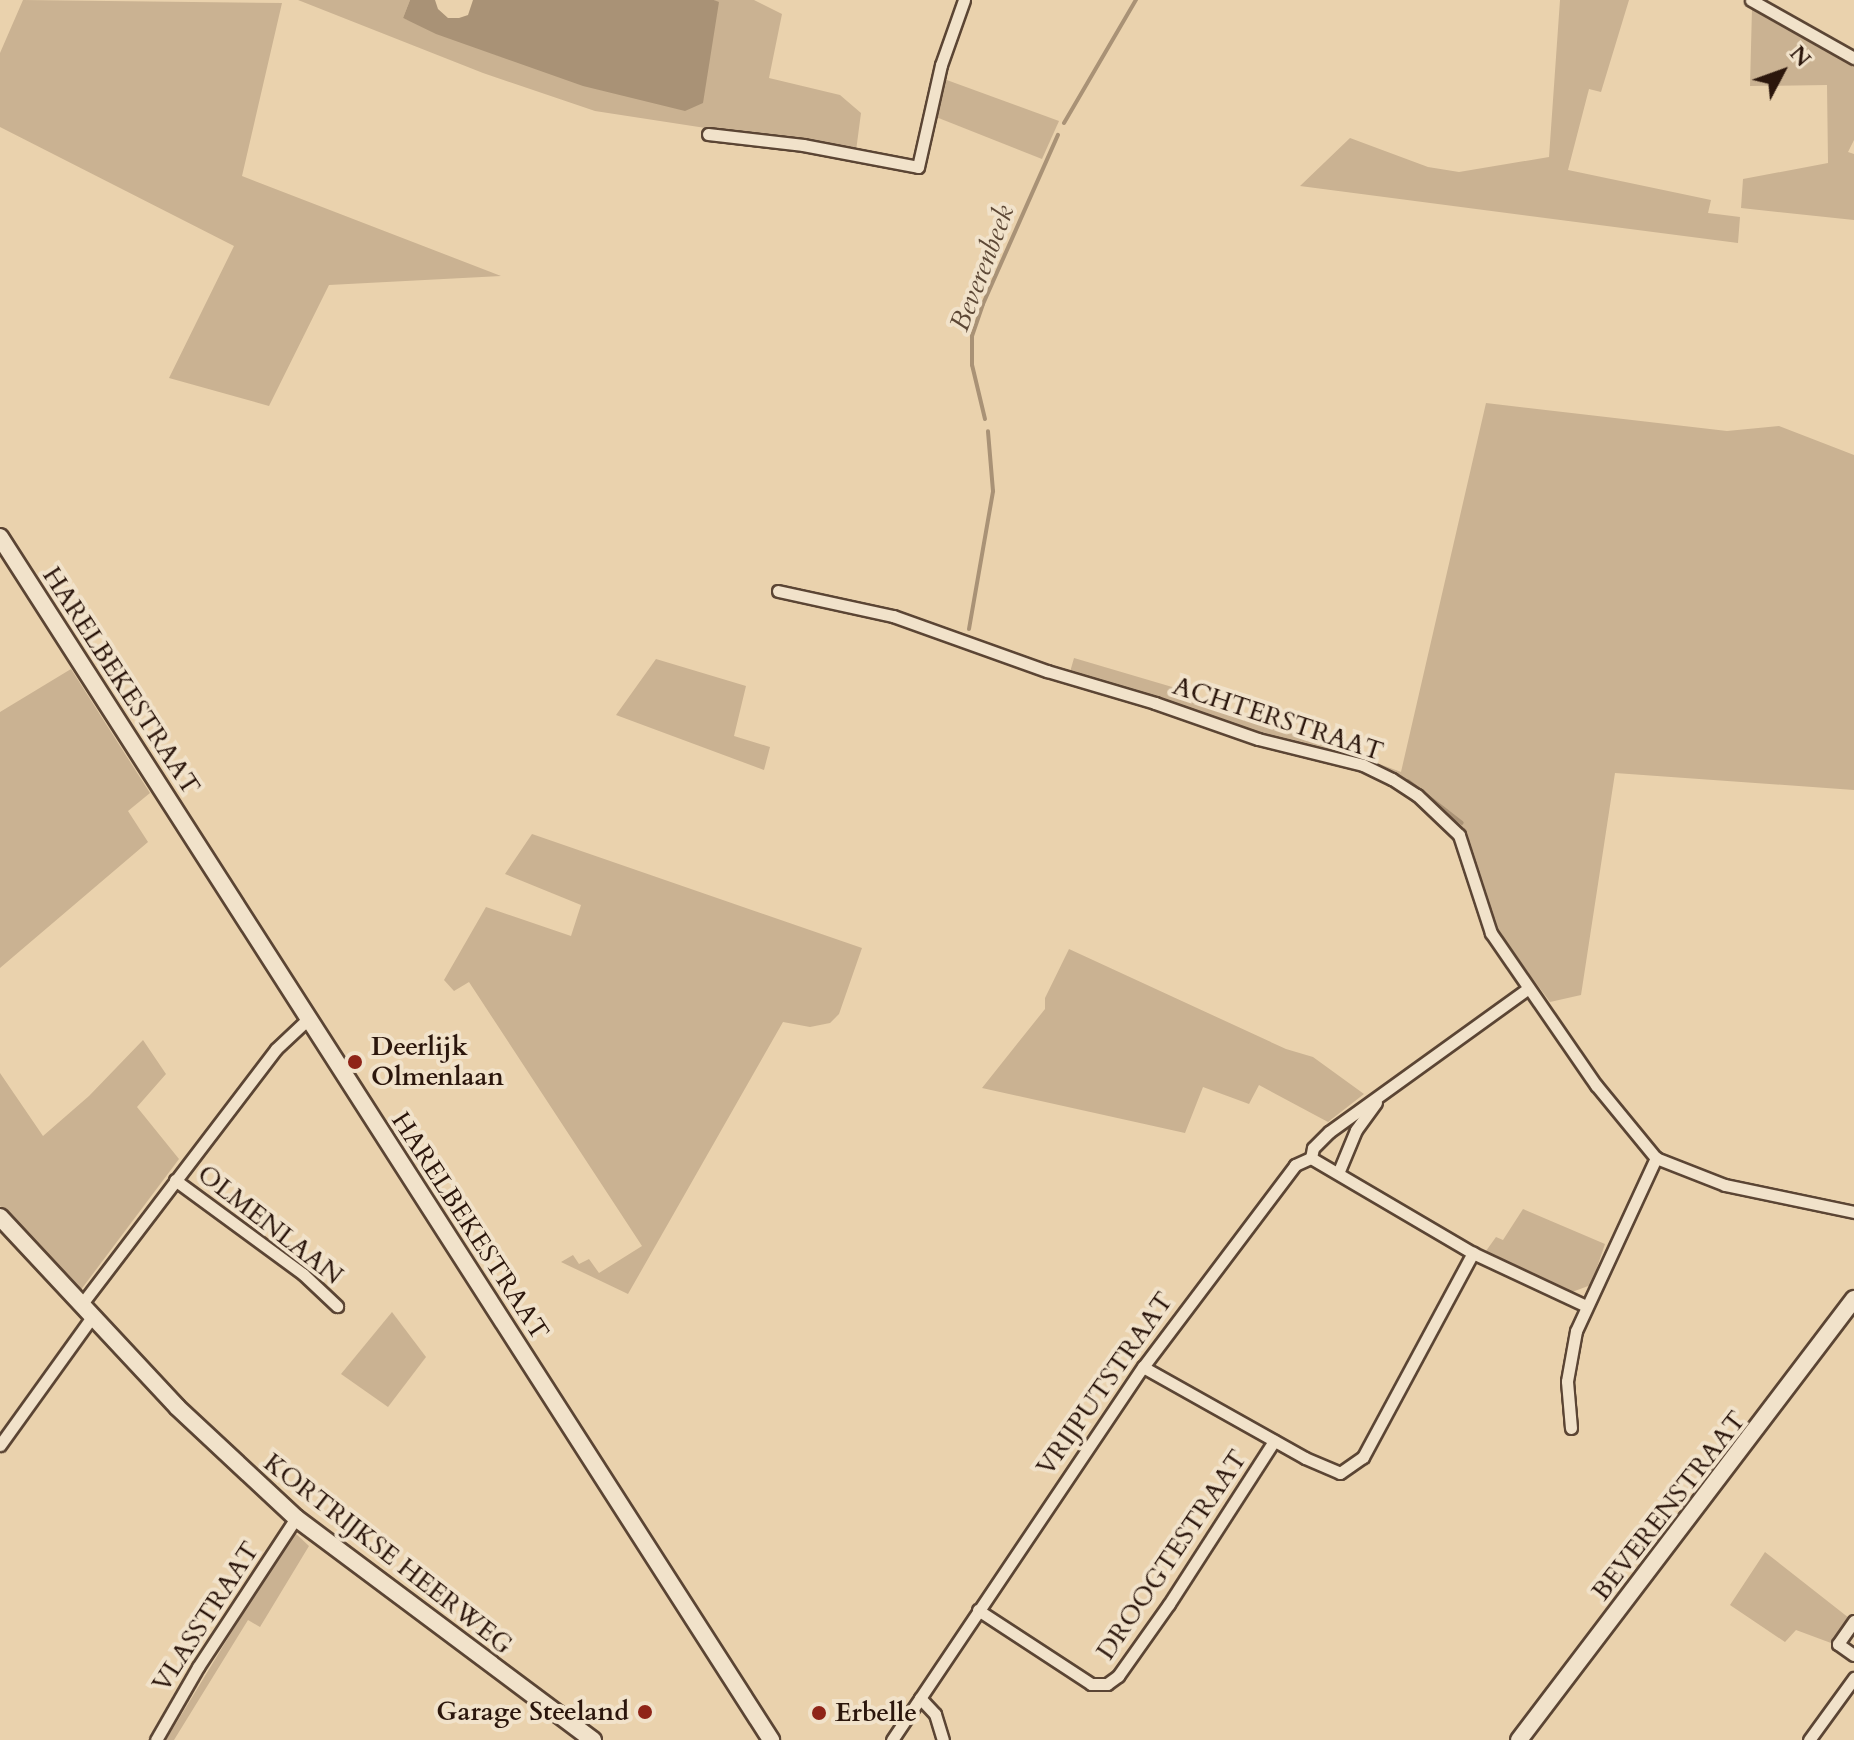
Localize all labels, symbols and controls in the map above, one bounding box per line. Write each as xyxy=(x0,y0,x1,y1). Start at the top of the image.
north arrow xyxy=(1742,32,1822,112)
text: N xyxy=(1783,39,1818,73)
water label: Beverenbeek xyxy=(943,200,1021,336)
street label: HARELBEKESTRAAT xyxy=(36,561,206,801)
street label: ACHTERSTRAAT xyxy=(1169,670,1387,768)
place label: Deerlijk Olmenlaan xyxy=(371,1031,504,1092)
marker: Deerlijk Olmenlaan xyxy=(346,1053,364,1071)
street label: HARELBEKESTRAAT xyxy=(385,1106,555,1346)
street label: OLMENLAAN xyxy=(191,1159,349,1291)
street label: VRIJPUTSTRAAT xyxy=(1030,1286,1180,1482)
street label: BEVERENSTRAAT xyxy=(1586,1405,1752,1607)
street label: DROOGTESTRAAT xyxy=(1090,1444,1254,1666)
street label: KORTRIJKSE HEERWEG xyxy=(257,1447,519,1661)
street label: VLASSTRAAT xyxy=(146,1536,266,1698)
place label: Garage Steeland xyxy=(436,1696,629,1728)
place label: Erbelle xyxy=(835,1697,917,1729)
marker: Garage Steeland xyxy=(636,1703,654,1721)
marker: Erbelle xyxy=(810,1704,828,1722)

